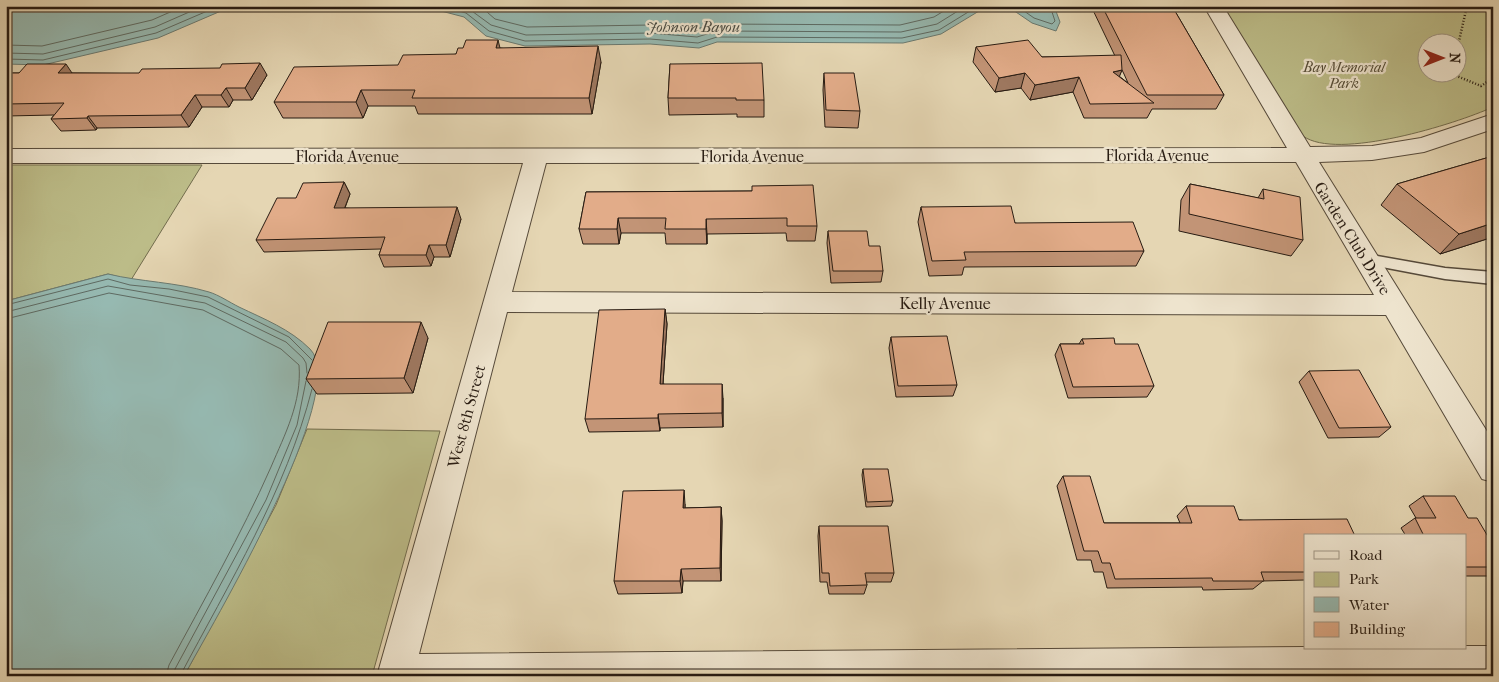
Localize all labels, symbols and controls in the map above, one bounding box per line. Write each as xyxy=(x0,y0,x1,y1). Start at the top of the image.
water label: Johnson Bayou xyxy=(646,18,740,36)
north arrow xyxy=(1416,32,1466,82)
text: N xyxy=(1446,53,1463,64)
park label: Bay Memorial Park xyxy=(1302,59,1386,92)
street label: Florida Avenue xyxy=(1105,146,1209,165)
street label: Florida Avenue xyxy=(295,147,399,166)
street label: Florida Avenue xyxy=(700,147,804,166)
street label: Garden Club Drive xyxy=(1310,178,1395,298)
street label: Kelly Avenue xyxy=(899,294,991,313)
street label: West 8th Street xyxy=(443,362,489,471)
legend xyxy=(1304,534,1466,650)
text: Road xyxy=(1349,546,1383,564)
text: Park xyxy=(1349,570,1379,588)
text: Water xyxy=(1348,596,1389,614)
text: Building xyxy=(1349,620,1406,638)

